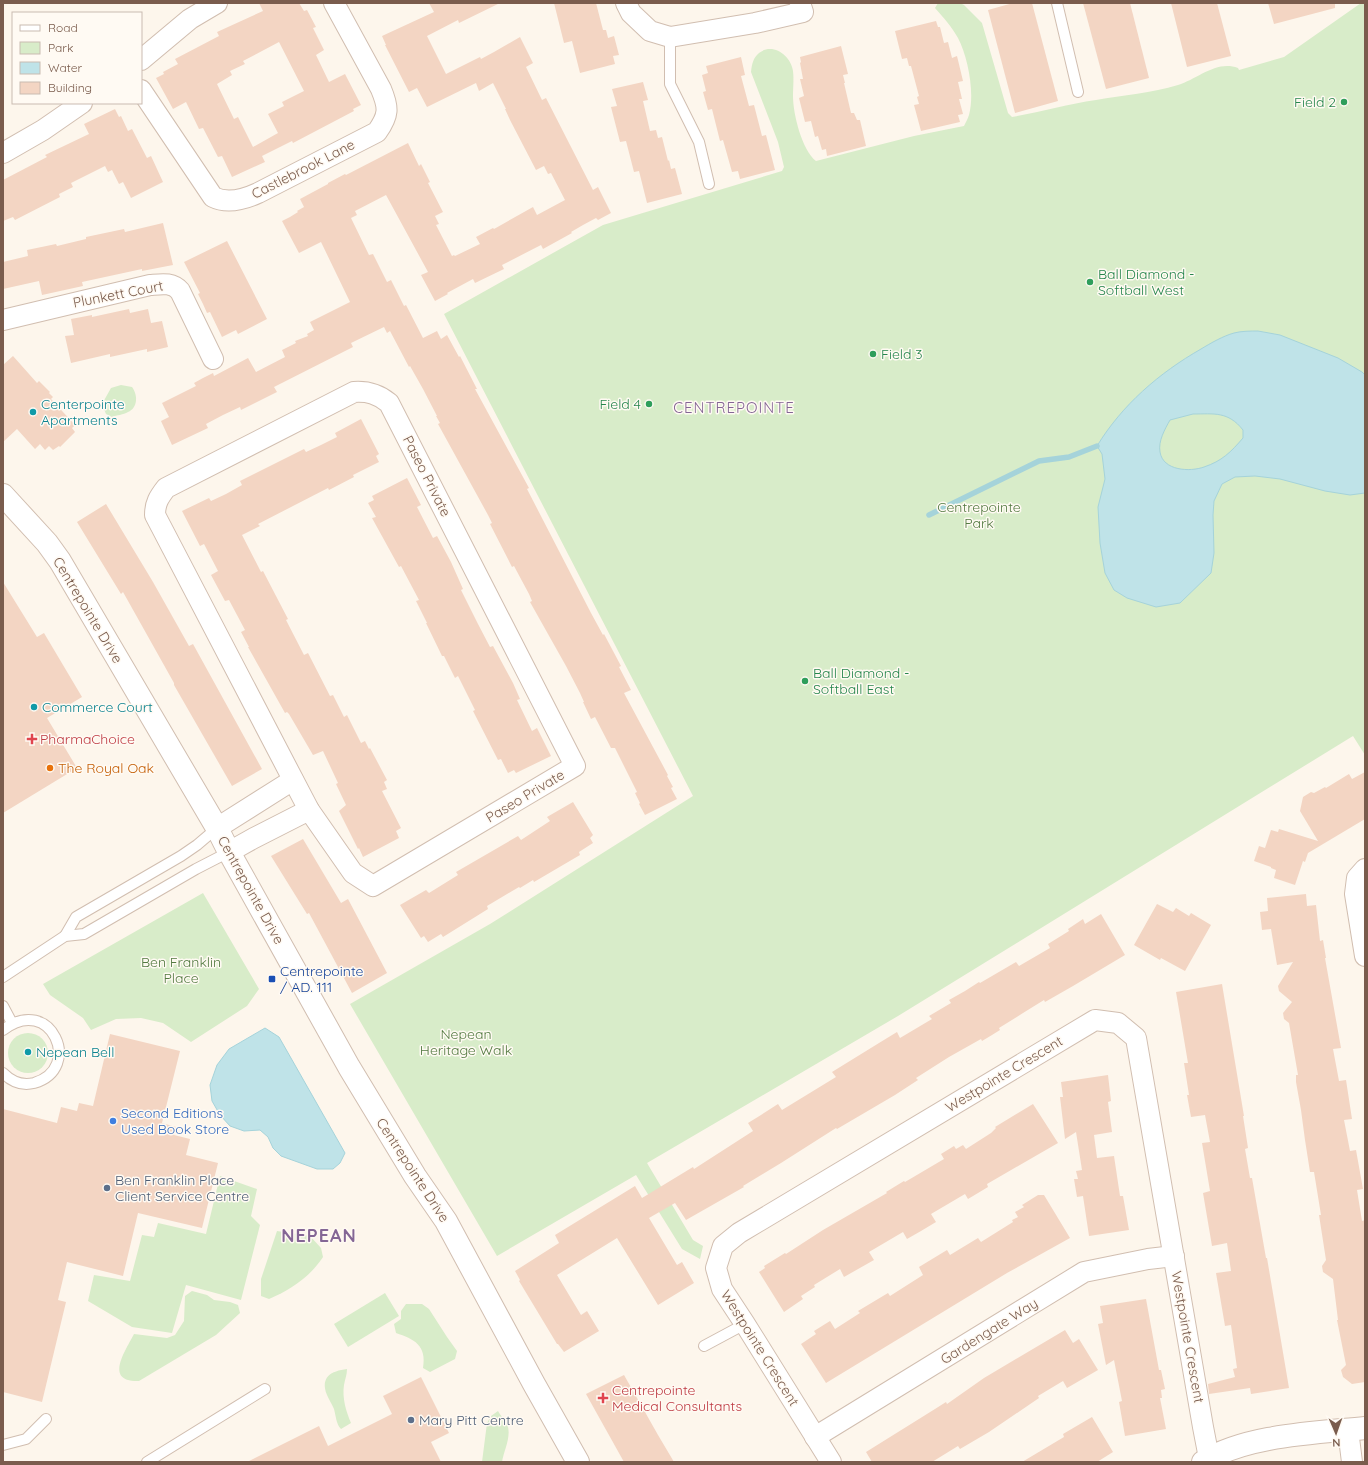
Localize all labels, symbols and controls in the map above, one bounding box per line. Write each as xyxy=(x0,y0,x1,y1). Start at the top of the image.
legend xyxy=(12,12,142,104)
text: Road xyxy=(48,20,78,35)
text: Park xyxy=(48,40,73,55)
text: Water xyxy=(48,60,83,75)
text: Building xyxy=(48,80,92,95)
place label: Field 2 xyxy=(1294,93,1336,111)
marker: Field 2 xyxy=(1339,97,1349,107)
street label: Castlebrook Lane xyxy=(248,135,358,203)
place label: Ball Diamond - Softball West xyxy=(1098,265,1195,299)
street label: Plunkett Court xyxy=(71,276,165,312)
marker: Ball Diamond - Softball West xyxy=(1085,277,1095,287)
place label: Field 3 xyxy=(881,345,923,363)
marker: Field 3 xyxy=(868,349,878,359)
place label: Centerpointe Apartments xyxy=(41,395,125,429)
place label: Field 4 xyxy=(599,395,641,413)
district label: CENTREPOINTE xyxy=(673,398,795,417)
marker: Field 4 xyxy=(644,399,654,409)
marker: Centerpointe Apartments xyxy=(28,407,38,417)
street label: Paseo Private xyxy=(399,432,455,520)
park label: Centrepointe Park xyxy=(937,498,1021,532)
street label: Centrepointe Drive xyxy=(49,553,127,667)
place label: Ball Diamond - Softball East xyxy=(813,664,910,698)
marker: Ball Diamond - Softball East xyxy=(800,676,810,686)
place label: Commerce Court xyxy=(42,698,153,716)
marker: Commerce Court xyxy=(29,702,39,712)
place label: PharmaChoice xyxy=(40,730,135,748)
marker: PharmaChoice xyxy=(27,734,37,744)
place label: The Royal Oak xyxy=(58,759,154,777)
marker: The Royal Oak xyxy=(45,763,55,773)
street label: Paseo Private xyxy=(482,765,568,827)
street label: Centrepointe Drive xyxy=(214,833,288,947)
park label: Ben Franklin Place xyxy=(141,953,221,987)
place label: Centrepointe / AD. 111 xyxy=(280,962,364,996)
marker: Centrepointe / AD. 111 xyxy=(267,974,277,984)
park label: Nepean Heritage Walk xyxy=(420,1025,512,1059)
street label: Westpointe Crescent xyxy=(942,1032,1066,1116)
place label: Nepean Bell xyxy=(36,1043,114,1061)
marker: Nepean Bell xyxy=(23,1047,33,1057)
place label: Second Editions Used Book Store xyxy=(121,1104,229,1138)
street label: Centrepointe Drive xyxy=(372,1114,454,1226)
marker: Second Editions Used Book Store xyxy=(108,1116,118,1126)
place label: Ben Franklin Place Client Service Centre xyxy=(115,1171,249,1205)
marker: Ben Franklin Place Client Service Centre xyxy=(102,1183,112,1193)
district label: NEPEAN xyxy=(281,1224,357,1247)
street label: Westpointe Crescent xyxy=(1168,1270,1209,1405)
street label: Westpointe Crescent xyxy=(717,1287,803,1410)
street label: Gardengate Way xyxy=(937,1294,1041,1368)
place label: Centrepointe Medical Consultants xyxy=(612,1381,742,1415)
marker: Centrepointe Medical Consultants xyxy=(597,1392,609,1404)
place label: Mary Pitt Centre xyxy=(419,1411,524,1429)
north arrow xyxy=(1316,1413,1356,1453)
marker: Mary Pitt Centre xyxy=(406,1415,416,1425)
text: N xyxy=(1332,1436,1341,1450)

